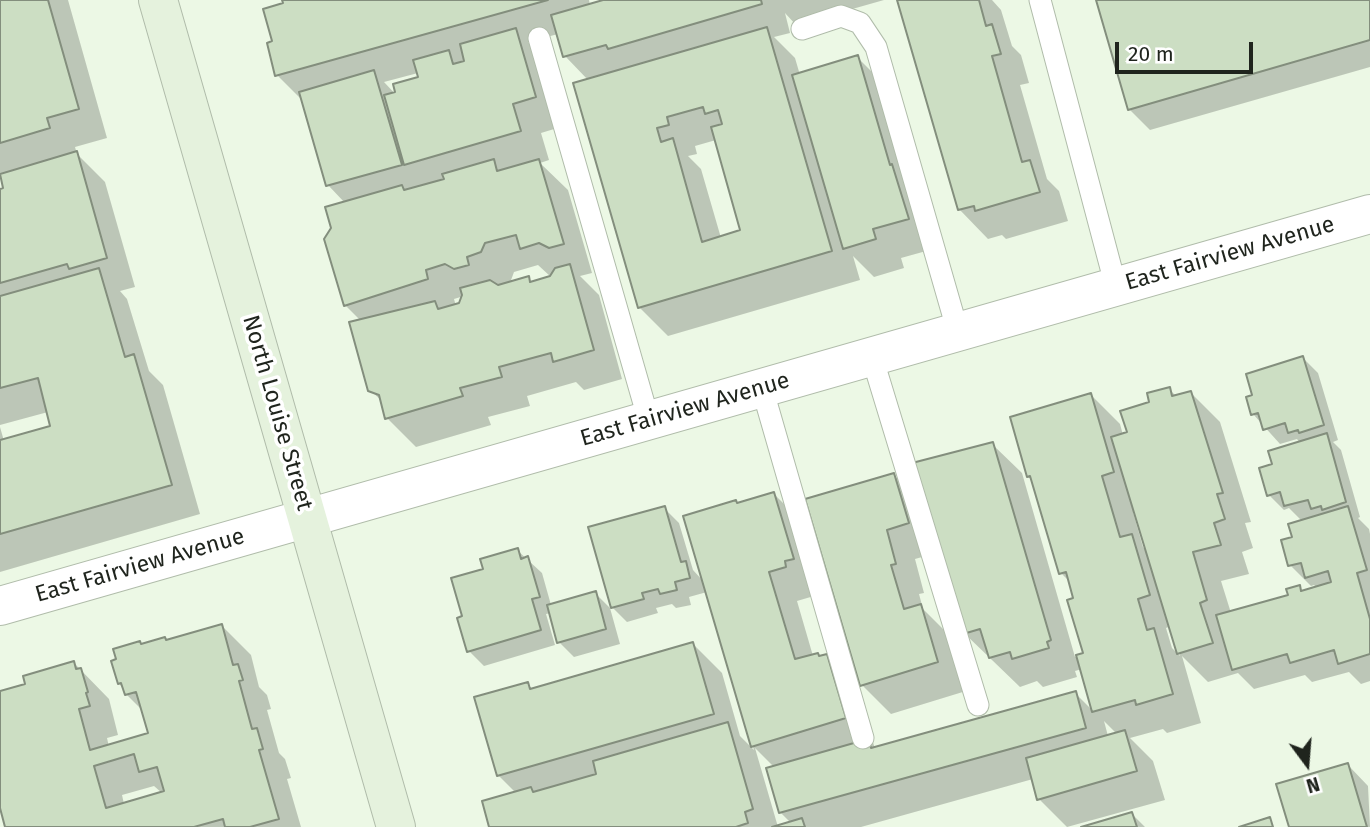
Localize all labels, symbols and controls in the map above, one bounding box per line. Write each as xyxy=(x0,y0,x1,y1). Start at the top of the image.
scale bar xyxy=(1118,28,1256,72)
text: 20 m xyxy=(1128,41,1174,67)
street label: East Fairview Avenue xyxy=(1122,211,1338,297)
street label: North Louise Street xyxy=(236,312,318,514)
street label: East Fairview Avenue xyxy=(577,367,793,453)
street label: East Fairview Avenue xyxy=(32,523,248,609)
north arrow xyxy=(1272,729,1342,799)
text: N xyxy=(1304,772,1322,797)

